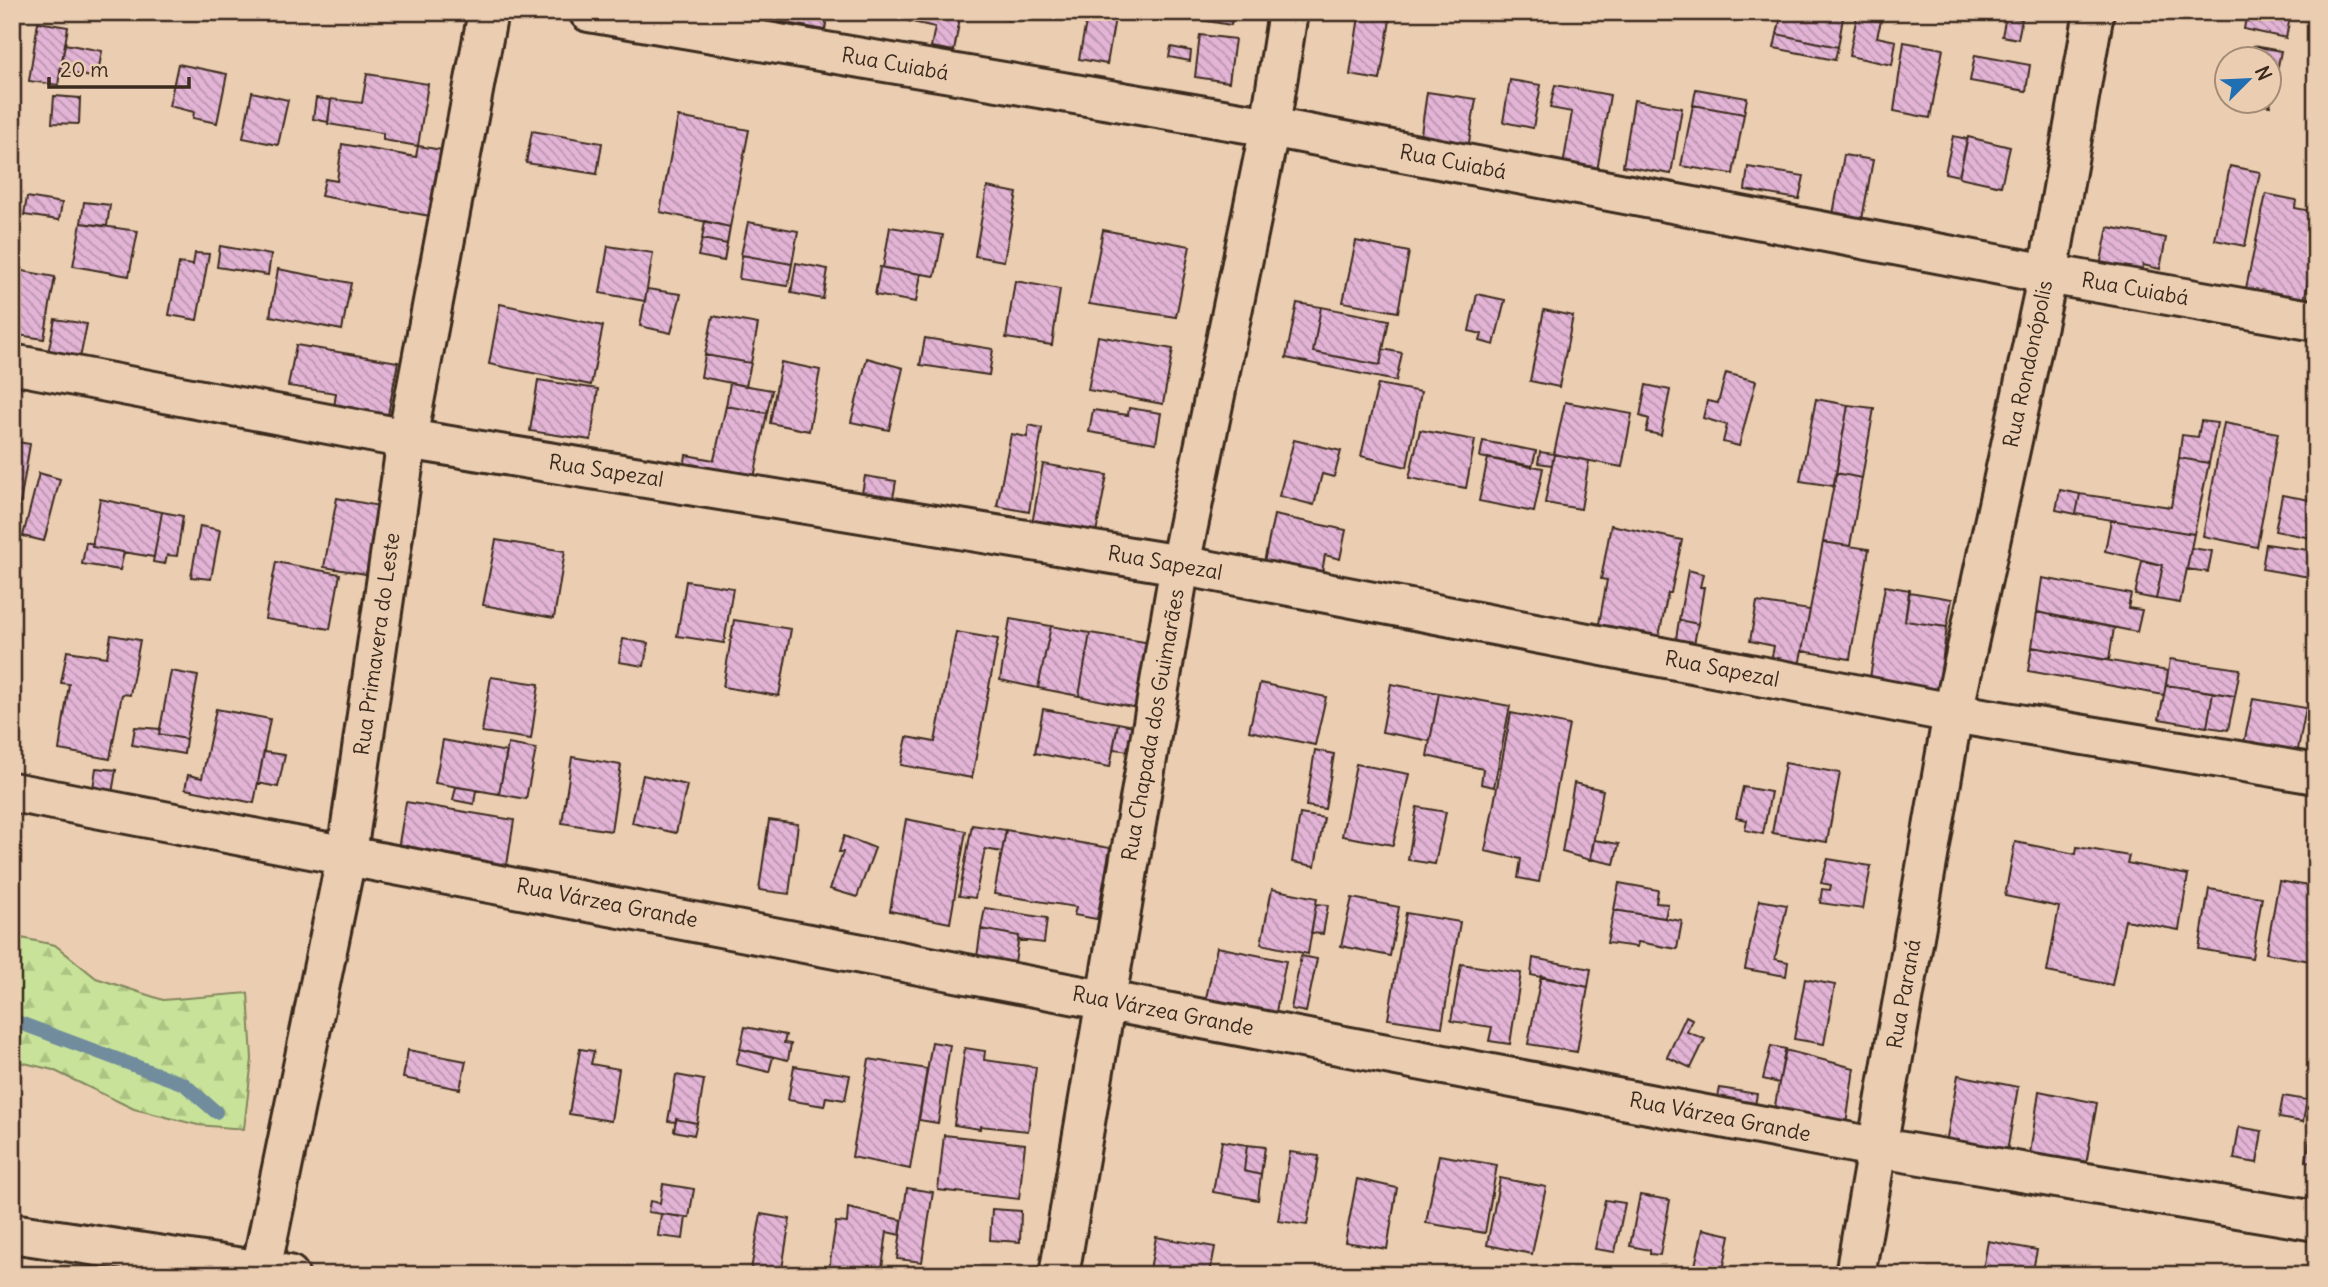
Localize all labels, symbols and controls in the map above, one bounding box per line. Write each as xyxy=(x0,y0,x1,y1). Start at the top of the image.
street label: Rua Cuiabá xyxy=(839,41,951,86)
scale bar xyxy=(49,46,189,90)
north arrow xyxy=(2212,46,2282,116)
text: 20 m xyxy=(60,56,109,83)
text: N xyxy=(2250,62,2277,84)
street label: Rua Cuiabá xyxy=(1397,138,1509,185)
street label: Rua Cuiabá xyxy=(2079,266,2191,311)
street label: Rua Rondonópolis xyxy=(1997,278,2058,450)
street label: Rua Sapezal xyxy=(547,448,665,493)
street label: Rua Primavera do Leste xyxy=(348,531,405,757)
street label: Rua Sapezal xyxy=(1106,539,1225,586)
street label: Rua Chapada dos Guimarães xyxy=(1115,587,1190,863)
street label: Rua Sapezal xyxy=(1663,644,1782,693)
street label: Rua Várzea Grande xyxy=(514,872,700,933)
street label: Rua Paraná xyxy=(1881,937,1926,1051)
street label: Rua Várzea Grande xyxy=(1070,980,1256,1041)
street label: Rua Várzea Grande xyxy=(1627,1086,1813,1147)

